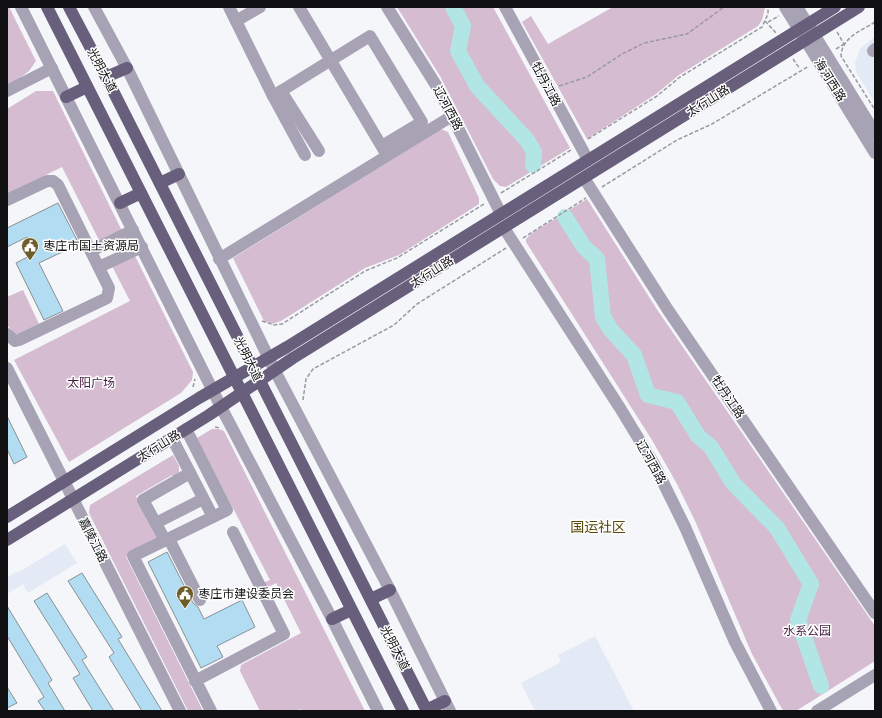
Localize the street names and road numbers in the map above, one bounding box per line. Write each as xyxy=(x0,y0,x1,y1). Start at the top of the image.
street label: 光明大道 xyxy=(84,45,120,95)
street label: 海河西路 xyxy=(810,55,850,105)
street label: 牡丹江路 xyxy=(528,59,564,109)
street label: 太行山路 xyxy=(683,81,733,121)
street label: 辽河西路 xyxy=(430,83,466,133)
street label: 太行山路 xyxy=(407,252,457,292)
street label: 光明大道 xyxy=(230,334,266,384)
street label: 牡丹江路 xyxy=(708,373,748,421)
street label: 太行山路 xyxy=(134,426,184,466)
street label: 辽河西路 xyxy=(632,437,670,487)
street label: 嘉陵江路 xyxy=(75,515,111,565)
street label: 光明大道 xyxy=(377,623,413,673)

